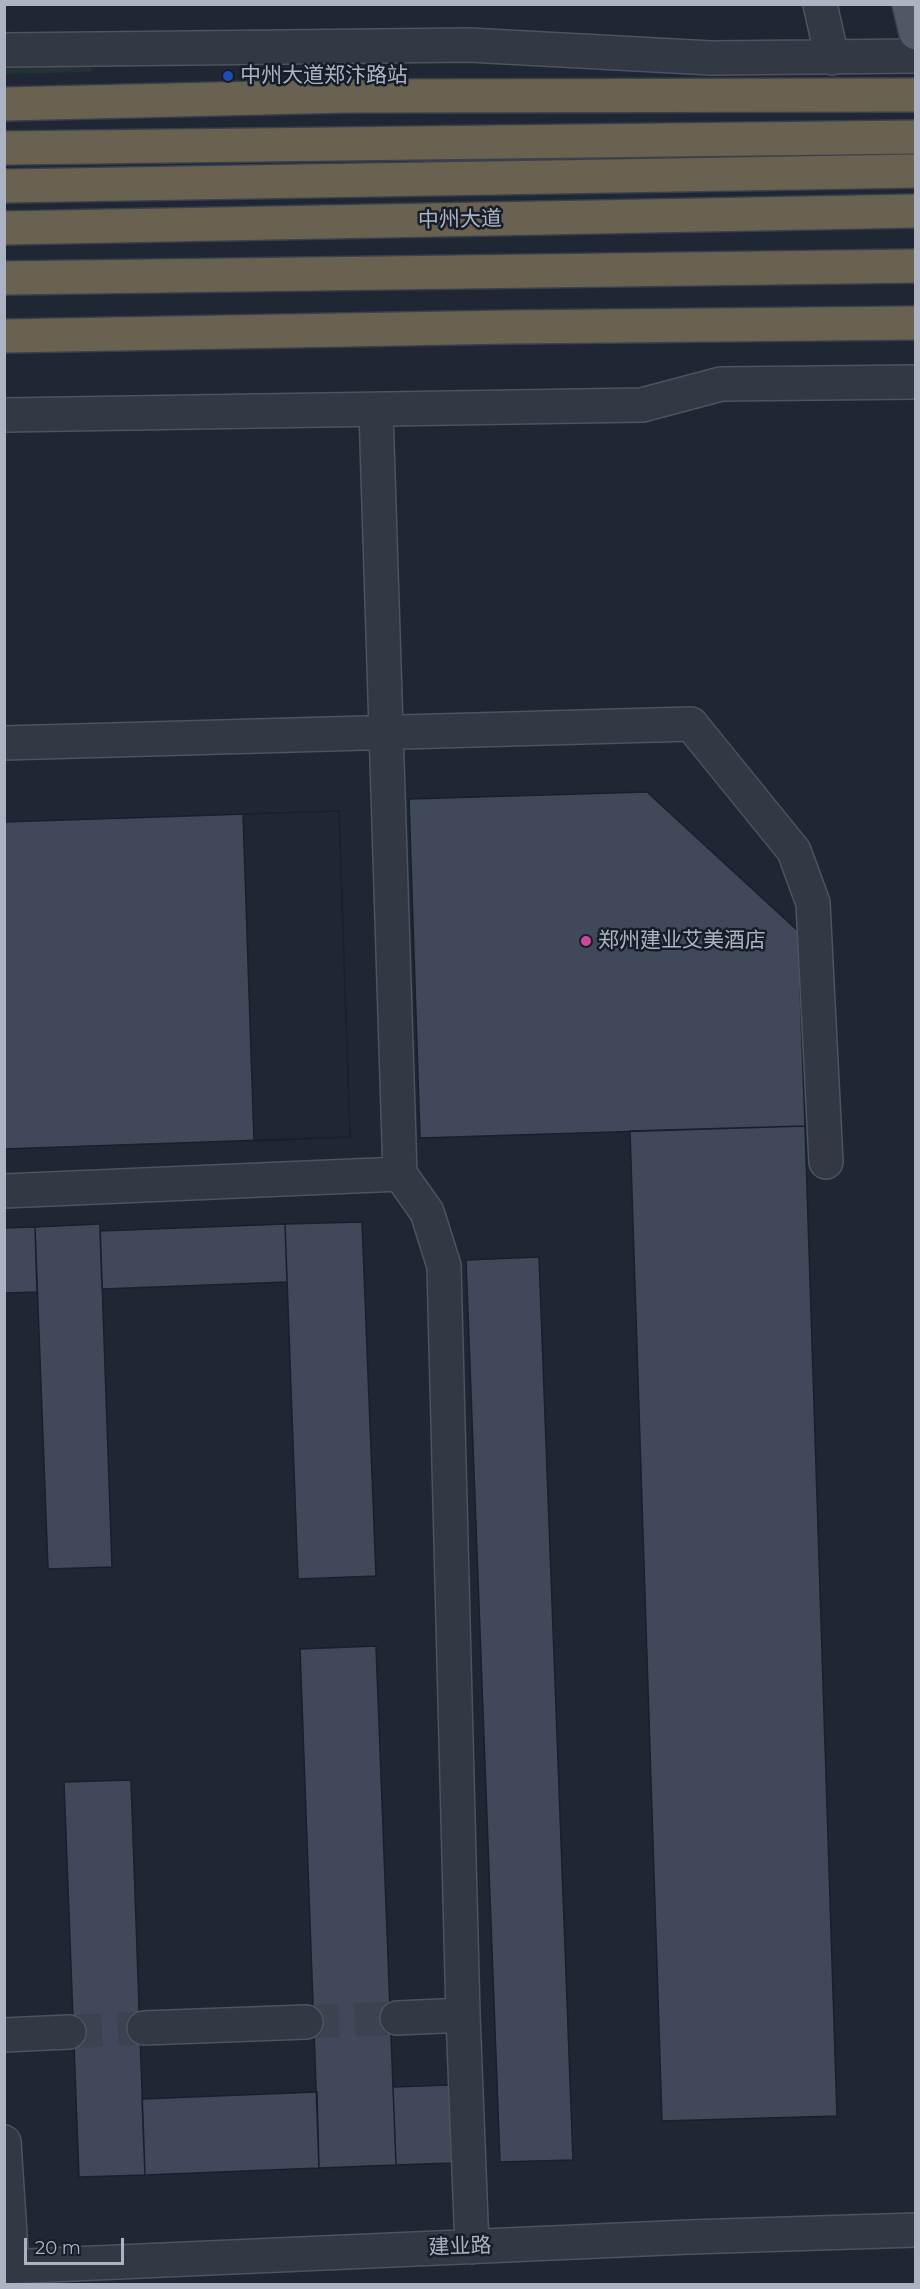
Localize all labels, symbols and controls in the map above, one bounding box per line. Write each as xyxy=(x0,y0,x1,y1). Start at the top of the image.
place label: 中州大道郑汴路站 xyxy=(240,63,408,89)
marker: 中州大道郑汴路站 xyxy=(221,69,235,83)
street label: 中州大道 xyxy=(418,207,502,233)
place label: 郑州建业艾美酒店 xyxy=(598,928,766,954)
marker: 郑州建业艾美酒店 xyxy=(579,934,593,948)
scale bar xyxy=(27,2226,128,2264)
street label: 建业路 xyxy=(428,2233,492,2261)
text: 20 m xyxy=(35,2237,81,2259)

